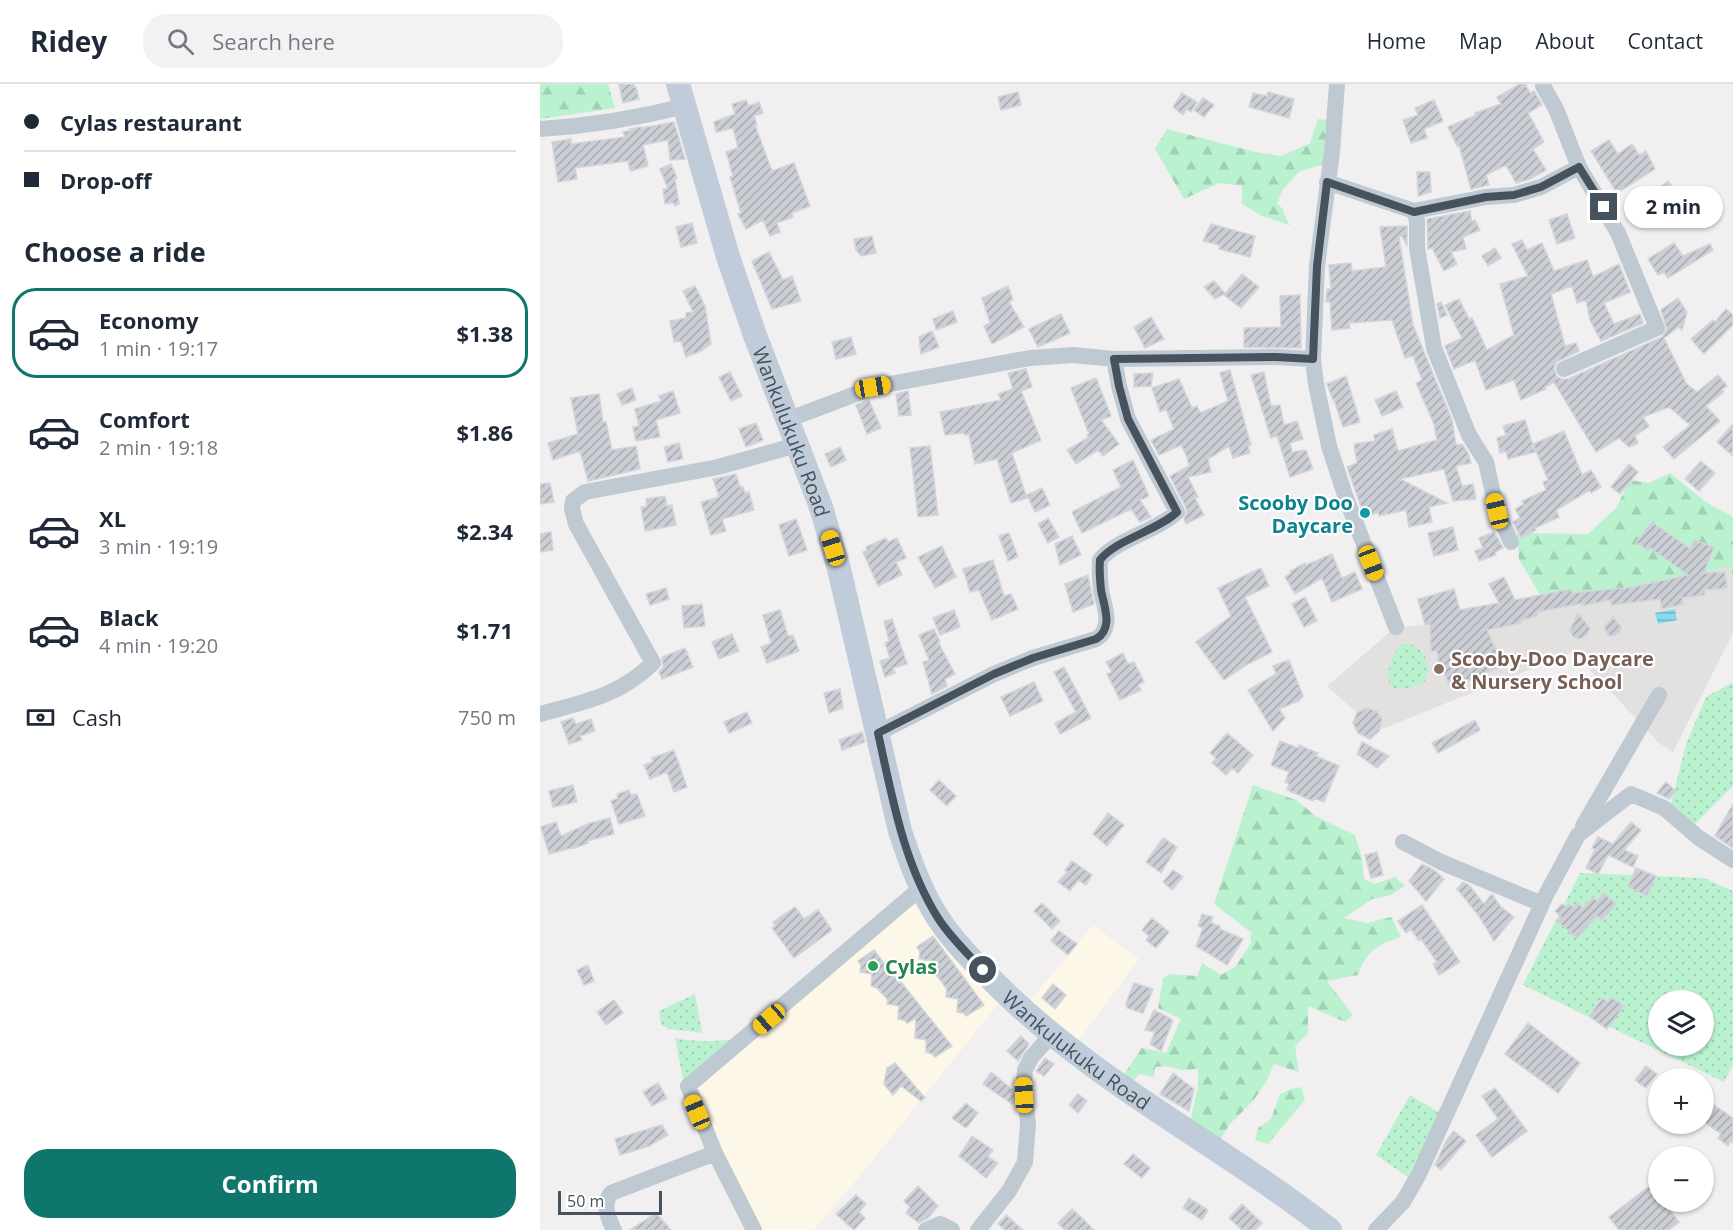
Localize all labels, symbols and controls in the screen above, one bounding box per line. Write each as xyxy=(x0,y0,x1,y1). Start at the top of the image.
search box xyxy=(143,14,563,68)
text: Ridey xyxy=(30,22,107,60)
icon: search xyxy=(164,25,197,58)
text: Search here xyxy=(212,26,335,56)
text: Home xyxy=(1367,27,1426,55)
text: Map xyxy=(1459,27,1502,55)
text: About xyxy=(1535,27,1595,55)
text: Contact xyxy=(1628,27,1703,55)
text: Cylas restaurant xyxy=(60,107,242,137)
text: Drop-off xyxy=(60,165,152,195)
callout: 2 min xyxy=(1625,186,1724,228)
route end xyxy=(1590,193,1617,220)
text: 2 min xyxy=(1646,193,1701,220)
text: Choose a ride xyxy=(24,233,206,270)
text: Economy xyxy=(99,305,198,335)
icon: car xyxy=(27,306,81,360)
text: $1.38 xyxy=(456,318,513,348)
text: 1 min · 19:17 xyxy=(99,335,218,362)
street label: Wankulukuku Road xyxy=(747,342,837,520)
car xyxy=(854,375,892,399)
text: Comfort xyxy=(99,404,190,434)
icon: car xyxy=(27,405,81,459)
text: $1.86 xyxy=(456,417,513,447)
text: 2 min · 19:18 xyxy=(99,434,218,461)
place label: Scooby Doo Daycare xyxy=(1238,489,1353,539)
car xyxy=(1484,491,1510,531)
text: XL xyxy=(99,503,126,533)
icon: car xyxy=(27,504,81,558)
marker: Scooby Doo Daycare xyxy=(1358,506,1372,520)
text: $2.34 xyxy=(456,516,513,546)
car xyxy=(819,528,847,568)
text: 3 min · 19:19 xyxy=(99,533,218,560)
car xyxy=(1356,543,1386,583)
text: Black xyxy=(99,602,159,632)
icon: car xyxy=(27,603,81,657)
text: $1.71 xyxy=(456,615,513,645)
text: 4 min · 19:20 xyxy=(99,632,218,659)
place label: Scooby-Doo Daycare & Nursery School xyxy=(1451,645,1654,695)
marker: Scooby-Doo Daycare & Nursery School xyxy=(1432,662,1446,676)
icon: cash xyxy=(24,701,57,734)
text: Cash xyxy=(72,702,122,732)
text: 750 m xyxy=(458,704,516,731)
place label: Cylas xyxy=(885,953,937,980)
route start xyxy=(969,956,996,983)
marker: Cylas xyxy=(866,959,880,973)
street label: Wankulukuku Road xyxy=(997,984,1156,1116)
map controls xyxy=(1648,990,1714,1212)
button: layers xyxy=(1648,990,1714,1056)
car xyxy=(750,1000,788,1038)
button: + xyxy=(1648,1068,1714,1134)
car xyxy=(1014,1077,1034,1113)
car xyxy=(682,1092,712,1132)
button: − xyxy=(1648,1146,1714,1212)
button: Confirm xyxy=(24,1149,516,1218)
scale bar xyxy=(558,1188,662,1216)
text: 50 m xyxy=(567,1190,604,1212)

